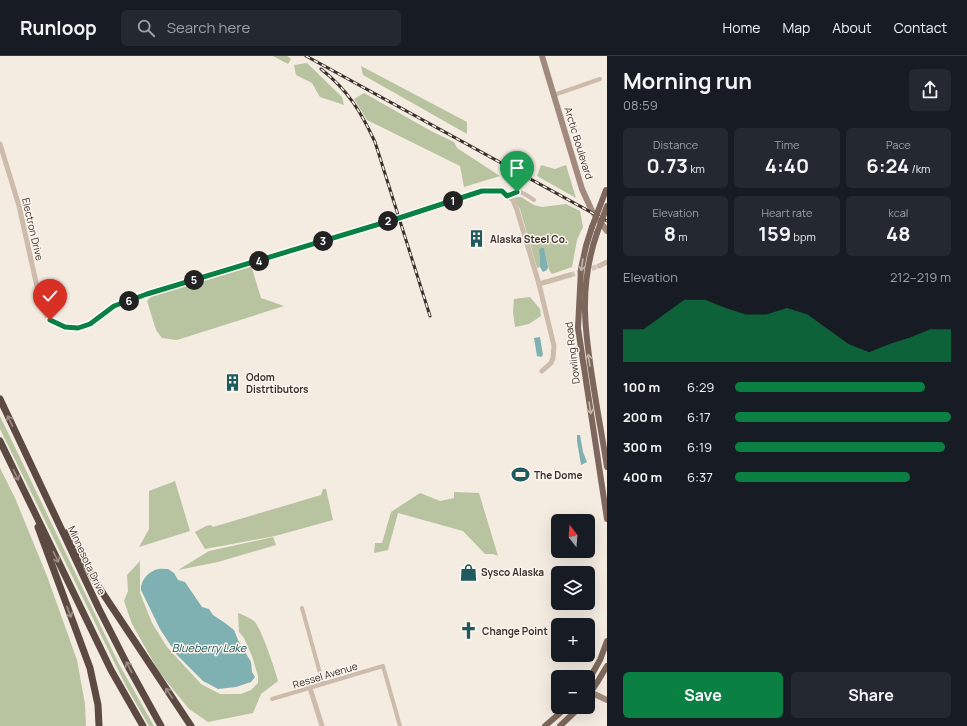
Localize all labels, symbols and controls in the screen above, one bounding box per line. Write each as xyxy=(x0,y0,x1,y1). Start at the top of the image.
search box xyxy=(121,10,401,46)
text: Runloop xyxy=(20,15,97,41)
icon: search xyxy=(135,17,157,39)
text: Search here xyxy=(167,17,250,38)
text: Home xyxy=(723,18,760,37)
text: Map xyxy=(782,18,810,37)
text: About xyxy=(832,18,872,37)
text: Contact xyxy=(894,18,947,37)
text: Morning run xyxy=(623,66,752,96)
button: share xyxy=(909,69,951,111)
text: 08:59 xyxy=(623,96,658,114)
street label: Arctic Boulevard xyxy=(561,105,597,181)
text: Distance xyxy=(653,137,698,152)
text: Time xyxy=(775,137,799,152)
text: Pace xyxy=(886,137,911,152)
pin xyxy=(500,151,534,192)
text: 0.73 xyxy=(646,152,688,179)
text: 4:40 xyxy=(765,152,809,179)
text: 6:24 xyxy=(866,152,909,179)
icon: arrive xyxy=(506,157,528,179)
text: km xyxy=(688,161,705,176)
text: /km xyxy=(909,161,930,176)
pin: 1 xyxy=(443,191,463,211)
text: 1 xyxy=(451,193,455,208)
street label: Electron Drive xyxy=(19,196,47,262)
text: Elevation xyxy=(652,205,699,220)
text: Heart rate xyxy=(761,205,813,220)
text: kcal xyxy=(888,205,908,220)
pin: 2 xyxy=(378,211,398,231)
text: 2 xyxy=(385,213,391,228)
text: 8 xyxy=(664,220,676,247)
text: 159 xyxy=(758,220,791,247)
text: 48 xyxy=(886,220,911,247)
building icon: Alaska Steel Co. xyxy=(467,229,487,249)
text: m xyxy=(676,229,688,244)
text: bpm xyxy=(791,229,816,244)
pin: 3 xyxy=(313,231,333,251)
place label: Alaska Steel Co. xyxy=(490,232,568,246)
text: 3 xyxy=(320,233,326,248)
pin: 4 xyxy=(249,251,269,271)
text: 4 xyxy=(256,253,262,268)
one-way arrow xyxy=(578,258,586,271)
text: Elevation xyxy=(623,268,678,286)
text: 212–219 m xyxy=(890,268,951,286)
pin: 5 xyxy=(184,270,204,290)
text: 5 xyxy=(191,272,197,287)
pin xyxy=(33,279,67,320)
icon: check xyxy=(39,285,61,307)
pin: 6 xyxy=(119,291,139,311)
text: 6 xyxy=(126,293,132,308)
street label: Dowling Road xyxy=(561,321,583,385)
one-way arrow xyxy=(585,354,593,367)
place label: Odom Distrtibutors xyxy=(246,370,309,396)
building icon: Odom Distrtibutors xyxy=(223,373,243,393)
text: 100 m xyxy=(623,378,660,396)
text: 6:29 xyxy=(687,378,714,396)
one-way arrow xyxy=(586,401,594,414)
text: 200 m xyxy=(623,408,662,426)
text: 6:17 xyxy=(687,408,711,426)
one-way arrow xyxy=(6,415,13,427)
text: 300 m xyxy=(623,438,662,456)
text: 6:19 xyxy=(687,438,712,456)
sports icon: The Dome xyxy=(511,465,531,485)
place label: The Dome xyxy=(534,468,582,482)
text: 400 m xyxy=(623,468,662,486)
text: 6:37 xyxy=(687,468,713,486)
one-way arrow xyxy=(13,469,20,481)
north arrow xyxy=(551,514,595,558)
map controls xyxy=(551,514,595,714)
street label: Minnesota Drive xyxy=(65,523,109,597)
one-way arrow xyxy=(53,551,60,563)
shop icon: Sysco Alaska xyxy=(458,562,478,582)
place label: Sysco Alaska xyxy=(481,565,544,579)
button: layers xyxy=(551,566,595,610)
one-way arrow xyxy=(66,606,74,618)
button: + xyxy=(551,618,595,662)
church icon: Change Point xyxy=(459,621,479,641)
place label: Change Point xyxy=(482,624,548,638)
water label: Blueberry Lake xyxy=(172,640,247,655)
street label: Ressel Avenue xyxy=(291,658,359,692)
one-way arrow xyxy=(124,662,132,674)
button: − xyxy=(551,670,595,714)
button: Save xyxy=(623,672,783,718)
button: Share xyxy=(791,672,951,718)
one-way arrow xyxy=(165,688,173,699)

